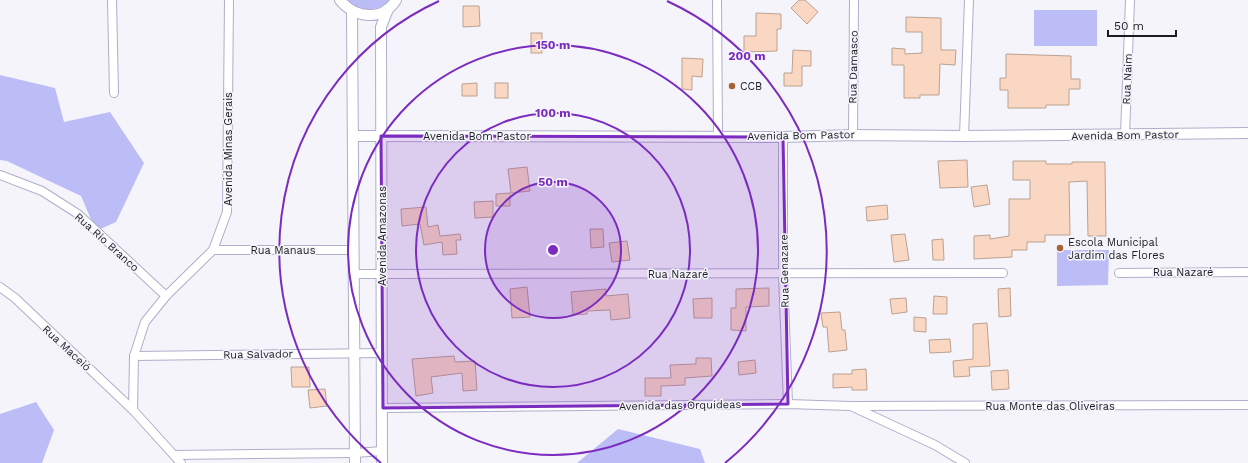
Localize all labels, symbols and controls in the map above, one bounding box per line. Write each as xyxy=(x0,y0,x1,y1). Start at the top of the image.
scale bar xyxy=(1108,12,1176,38)
text: 50 m xyxy=(1114,19,1144,33)
street label: Rua Damasco xyxy=(846,30,861,104)
text: 150 m xyxy=(536,38,570,52)
text: 200 m xyxy=(728,49,766,63)
street label: Rua Naim xyxy=(1120,53,1135,105)
place label: CCB xyxy=(740,80,762,93)
marker: CCB xyxy=(727,81,737,91)
street label: Avenida Minas Gerais xyxy=(222,92,235,206)
text: 100 m xyxy=(535,106,571,120)
street label: Avenida Bom Pastor xyxy=(747,128,856,143)
street label: Avenida Bom Pastor xyxy=(1071,128,1180,143)
street label: Avenida Bom Pastor xyxy=(423,130,531,143)
text: 50 m xyxy=(538,175,568,189)
street label: Avenida Amazonas xyxy=(376,186,389,286)
street label: Rua Rio Branco xyxy=(72,210,141,274)
street label: Rua Genazare xyxy=(777,234,792,308)
place label: Escola Municipal Jardim das Flores xyxy=(1068,236,1165,262)
centre of rings xyxy=(546,243,560,257)
marker: Escola Municipal Jardim das Flores xyxy=(1055,243,1065,253)
street label: Rua Manaus xyxy=(251,244,316,257)
street label: Rua Nazaré xyxy=(1153,266,1213,279)
street label: Rua Nazaré xyxy=(648,268,708,281)
street label: Rua Maceió xyxy=(40,323,94,374)
street label: Rua Salvador xyxy=(223,347,294,362)
street label: Avenida das Orquídeas xyxy=(619,398,741,413)
street label: Rua Monte das Oliveiras xyxy=(985,400,1115,413)

